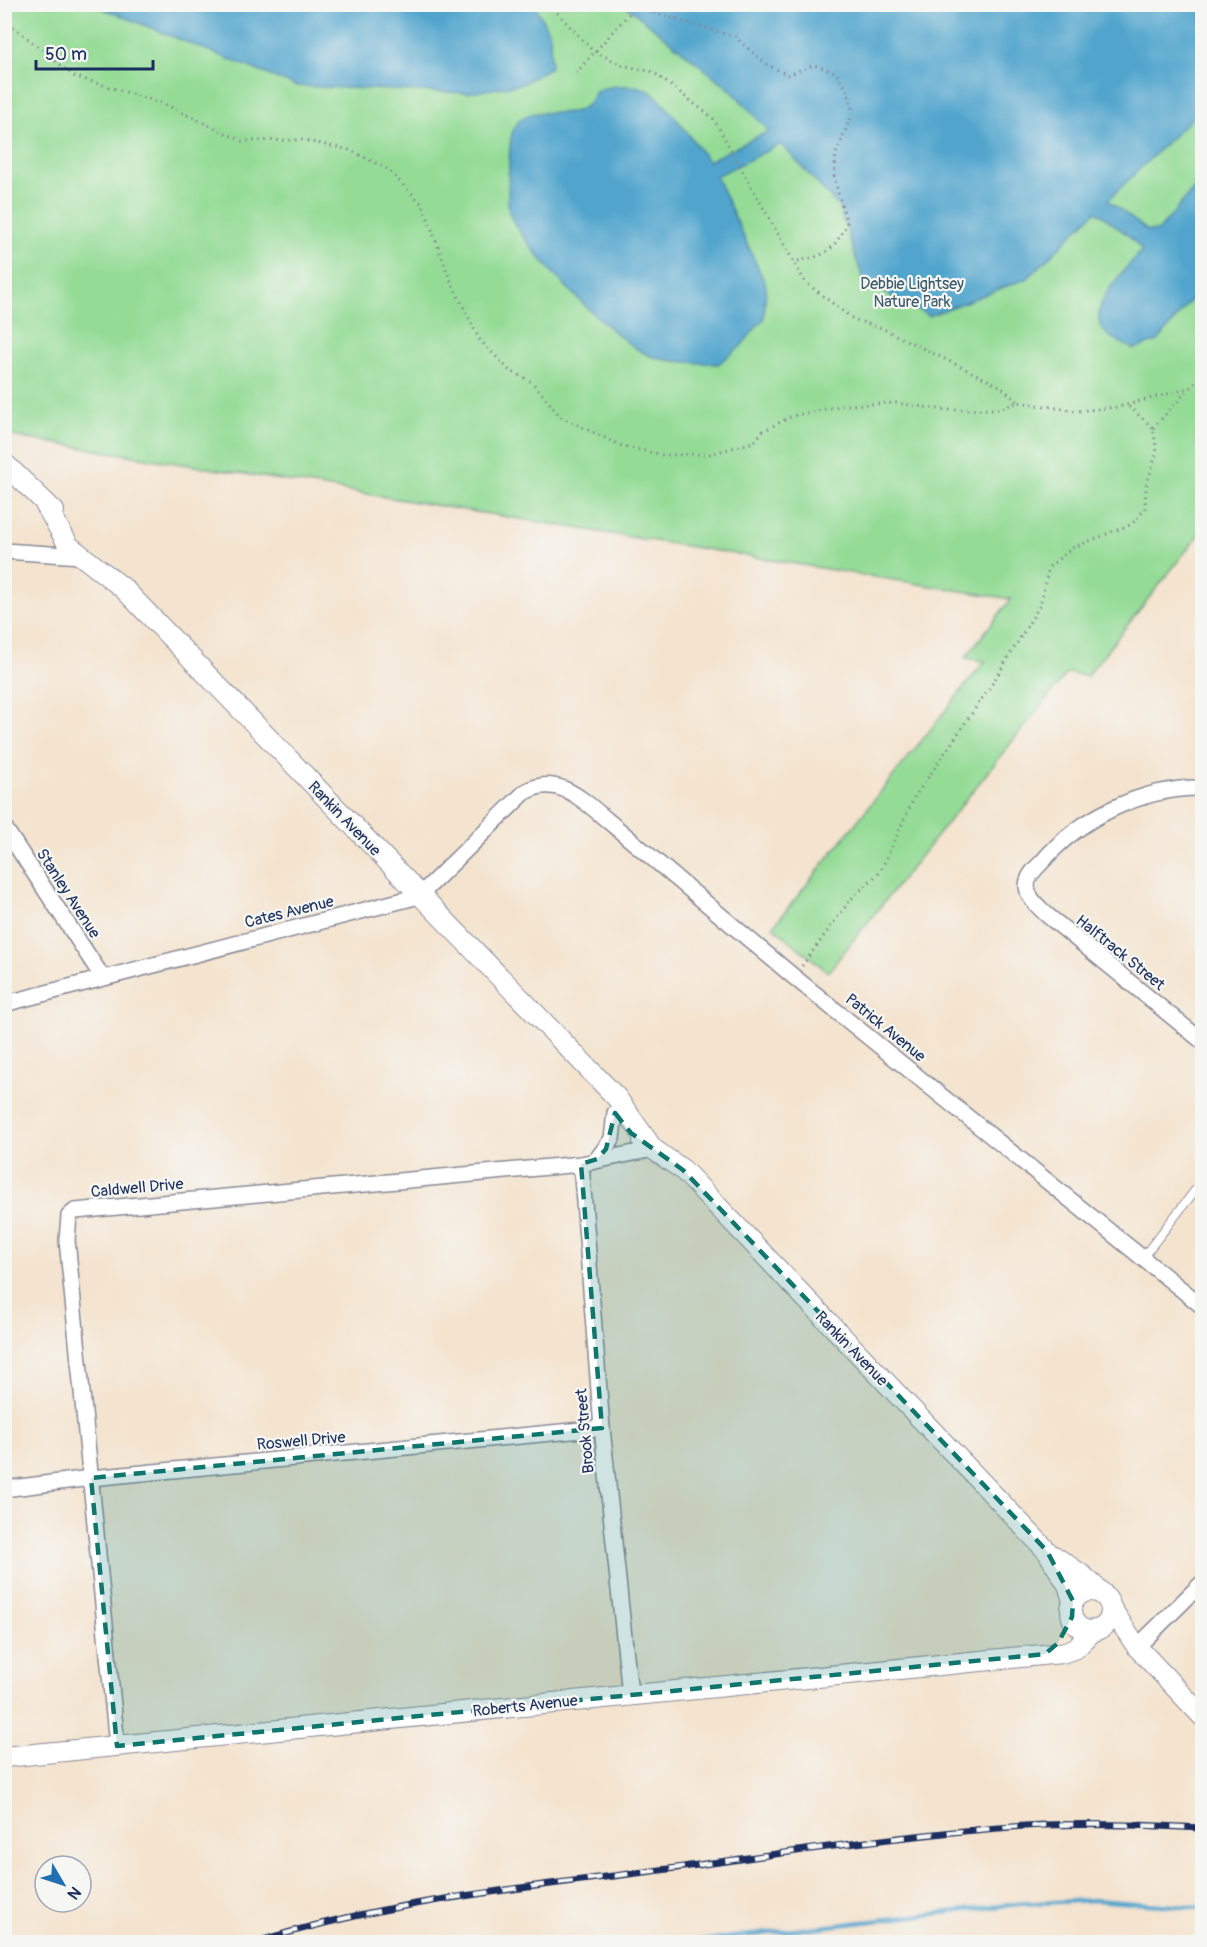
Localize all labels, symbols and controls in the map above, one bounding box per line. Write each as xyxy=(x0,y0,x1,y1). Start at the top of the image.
scale bar xyxy=(36,33,153,71)
text: 50 m xyxy=(45,43,87,66)
park label: Debbie Lightsey Nature Park xyxy=(860,274,964,312)
street label: Rankin Avenue xyxy=(304,777,385,860)
street label: Stanley Avenue xyxy=(32,845,105,942)
street label: Cates Avenue xyxy=(243,891,336,933)
street label: Halftrack Street xyxy=(1072,911,1169,995)
street label: Patrick Avenue xyxy=(841,989,930,1066)
street label: Caldwell Drive xyxy=(90,1174,184,1202)
street label: Rankin Avenue xyxy=(811,1307,892,1390)
street label: Brook Street xyxy=(571,1387,599,1474)
street label: Roswell Drive xyxy=(256,1427,346,1455)
street label: Roberts Avenue xyxy=(472,1691,579,1721)
north arrow xyxy=(33,1854,93,1914)
text: N xyxy=(63,1882,85,1903)

